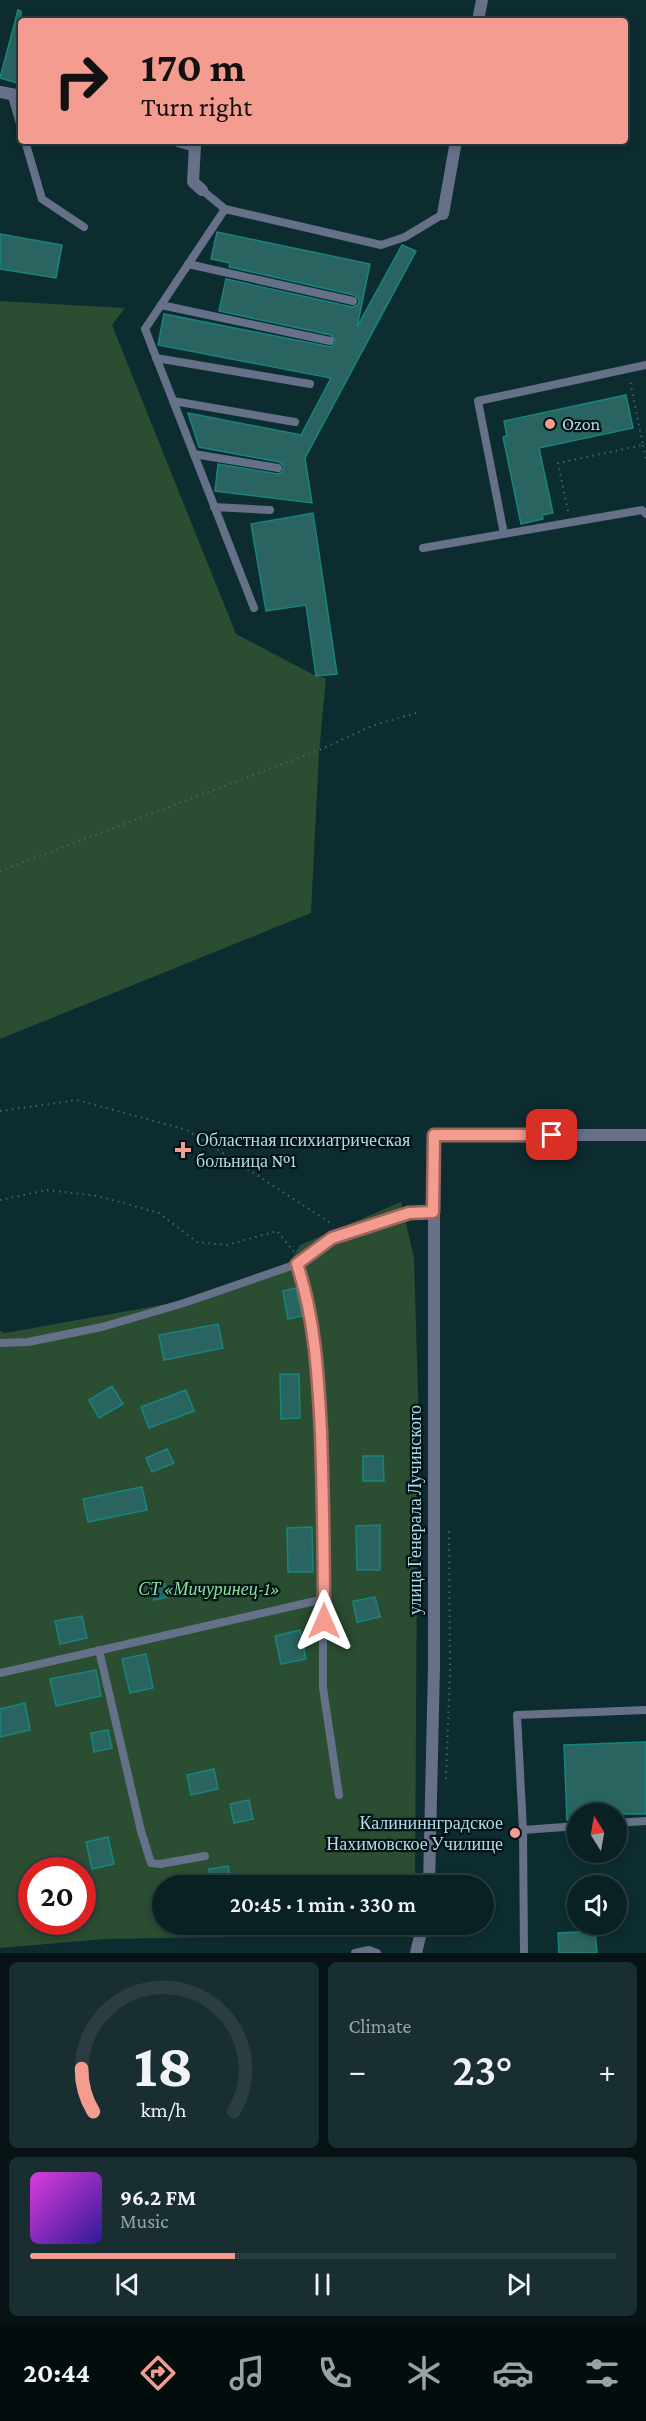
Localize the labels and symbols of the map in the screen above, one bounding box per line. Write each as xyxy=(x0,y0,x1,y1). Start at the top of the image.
place label: Ozon xyxy=(562,414,601,434)
marker: Ozon xyxy=(543,417,557,431)
pin xyxy=(526,1109,577,1160)
place label: Областная психиатрическая больница №1 xyxy=(196,1130,410,1171)
marker: Областная психиатрическая больница №1 xyxy=(174,1141,192,1159)
street label: улица Генерала Лучинского xyxy=(405,1405,425,1615)
park label: СТ «Мичуринец-1» xyxy=(138,1579,280,1599)
position arrow xyxy=(292,1589,356,1653)
north arrow xyxy=(567,1803,627,1863)
place label: Калининнградское Нахимовское Училище xyxy=(326,1813,503,1854)
marker: Калининнградское Нахимовское Училище xyxy=(508,1826,522,1840)
speed limit sign: 20 xyxy=(18,1857,96,1935)

